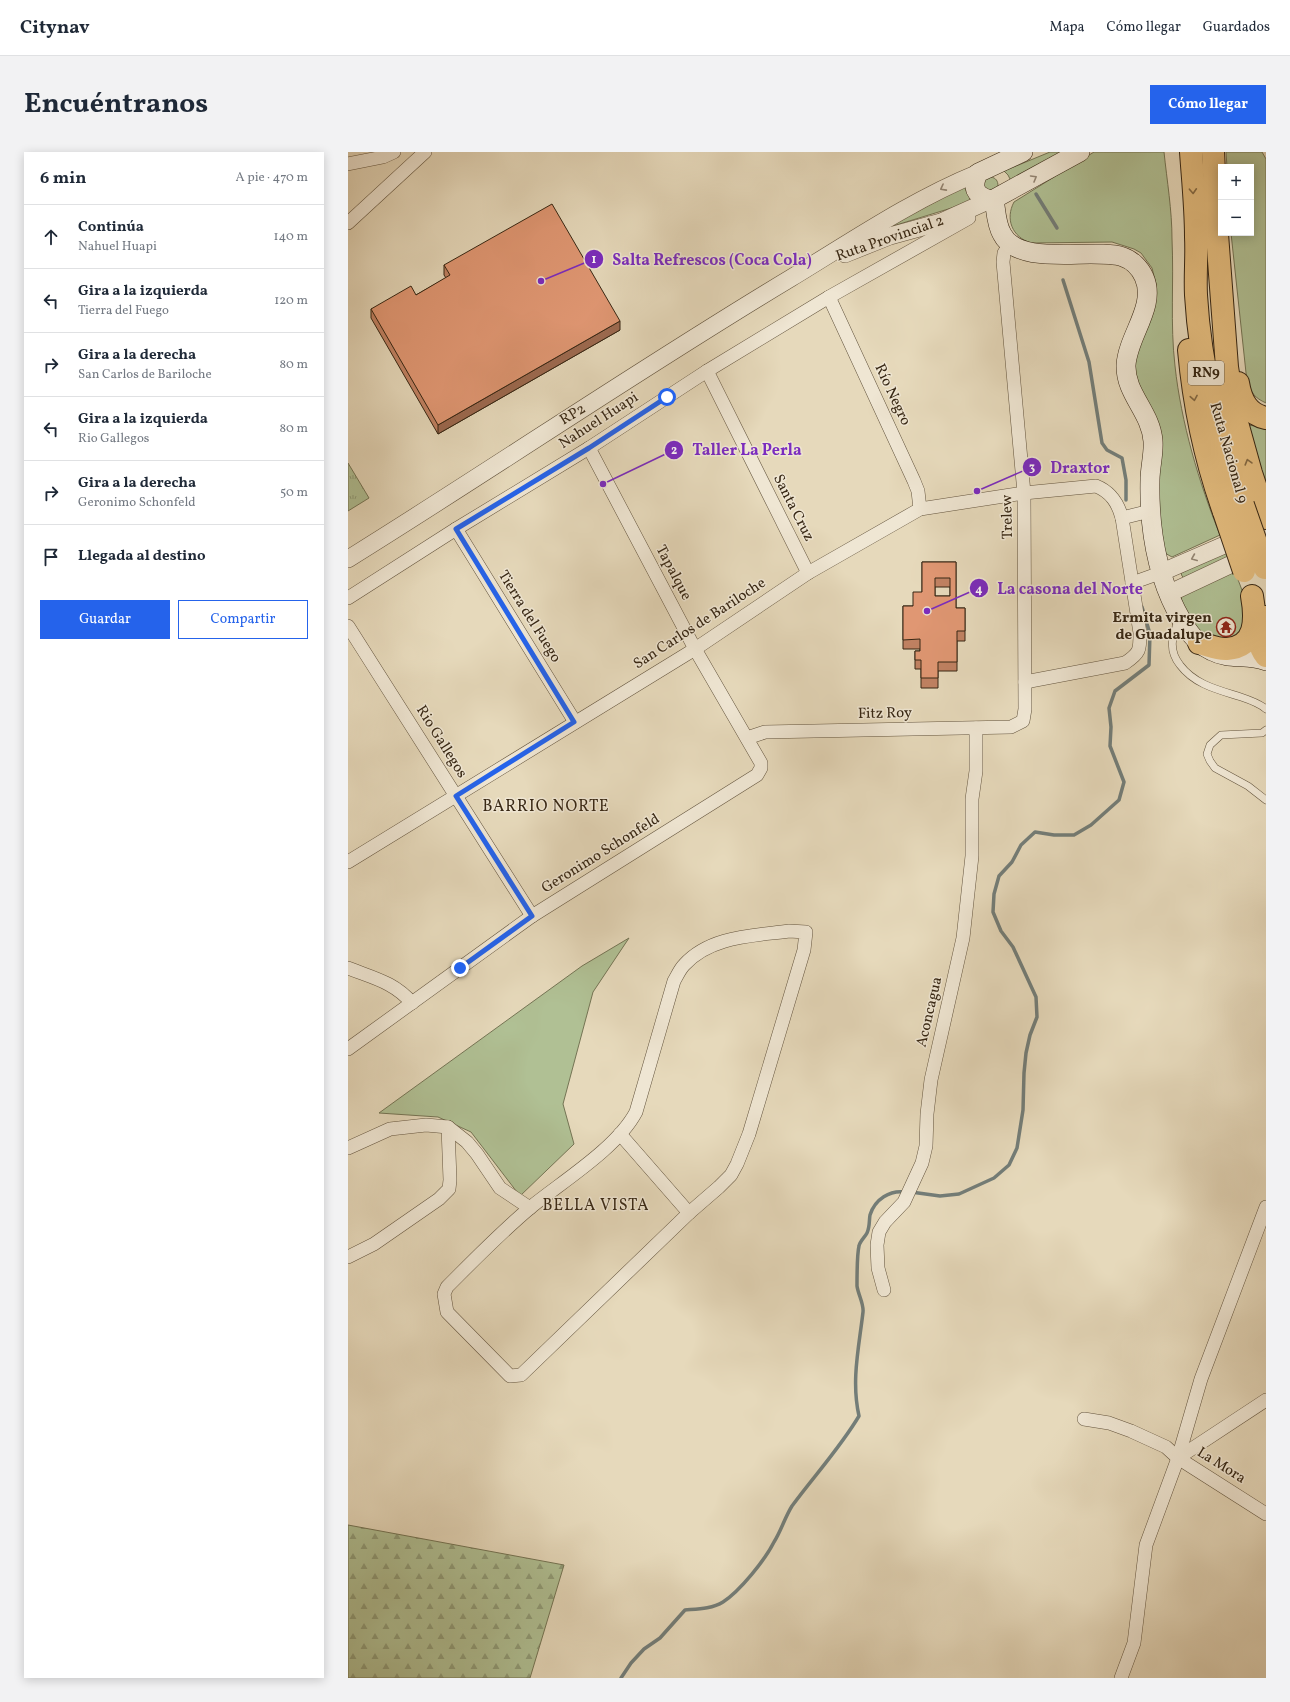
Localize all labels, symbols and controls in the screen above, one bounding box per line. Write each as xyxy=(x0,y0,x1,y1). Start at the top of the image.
text: Citynav xyxy=(20,15,90,41)
text: Mapa xyxy=(1050,18,1085,37)
text: Cómo llegar xyxy=(1107,18,1181,37)
text: Guardados xyxy=(1203,18,1270,37)
text: Encuéntranos xyxy=(24,85,208,124)
button: Cómo llegar xyxy=(1150,85,1266,124)
map controls xyxy=(1218,164,1254,236)
button: + xyxy=(1218,164,1254,200)
text: 6 min xyxy=(40,167,86,190)
text: A pie · 470 m xyxy=(236,169,308,187)
one-way arrow xyxy=(1030,175,1037,182)
one-way arrow xyxy=(939,184,947,191)
one-way arrow xyxy=(1189,188,1198,194)
button: − xyxy=(1218,200,1254,236)
street label: Ruta Provincial 2 xyxy=(833,211,947,267)
text: Continúa xyxy=(78,217,144,238)
icon: ahead xyxy=(40,226,62,248)
text: 140 m xyxy=(274,228,308,246)
text: Nahuel Huapi xyxy=(78,238,157,256)
callout: Salta Refrescos (Coca Cola) xyxy=(584,245,820,273)
text: Salta Refrescos (Coca Cola) xyxy=(612,250,812,272)
text: 1 xyxy=(592,252,597,268)
text: Gira a la izquierda xyxy=(78,281,208,302)
icon: left xyxy=(40,290,62,312)
text: 120 m xyxy=(274,292,308,310)
text: Tierra del Fuego xyxy=(78,302,169,320)
text: Gira a la derecha xyxy=(78,345,196,366)
icon: right xyxy=(40,354,62,376)
text: 80 m xyxy=(279,356,308,374)
street label: Río Negro xyxy=(869,361,915,429)
road number: RN9 xyxy=(1188,361,1224,385)
text: San Carlos de Bariloche xyxy=(78,366,212,384)
street label: Nahuel Huapi xyxy=(555,387,643,455)
route start xyxy=(658,388,676,406)
one-way arrow xyxy=(1189,395,1198,401)
street label: RP2 xyxy=(556,399,590,431)
street label: Ruta Nacional 9 xyxy=(1204,400,1252,506)
text: Gira a la izquierda xyxy=(78,409,208,430)
icon: left xyxy=(40,418,62,440)
text: 80 m xyxy=(279,420,308,438)
text: Rio Gallegos xyxy=(78,430,149,448)
callout: Taller La Perla xyxy=(664,436,810,464)
text: Taller La Perla xyxy=(692,440,802,462)
text: 2 xyxy=(671,443,677,459)
callout: Draxtor xyxy=(1022,453,1118,481)
text: Draxtor xyxy=(1050,458,1110,480)
one-way arrow xyxy=(1244,459,1253,466)
text: 3 xyxy=(1029,460,1035,476)
street label: Santa Cruz xyxy=(767,471,819,545)
text: Gira a la derecha xyxy=(78,473,196,494)
icon: right xyxy=(40,482,62,504)
text: 50 m xyxy=(280,484,308,502)
text: Geronimo Schonfeld xyxy=(78,494,196,512)
street label: Trelew xyxy=(997,494,1019,540)
street label: Tapalque xyxy=(650,542,696,604)
icon: arrive xyxy=(40,546,62,568)
text: Llegada al destino xyxy=(78,546,206,567)
one-way arrow xyxy=(1191,553,1199,561)
street label: Tierra del Fuego xyxy=(492,567,566,667)
street label: San Carlos de Bariloche xyxy=(630,573,770,675)
callout: La casona del Norte xyxy=(969,574,1151,602)
text: La casona del Norte xyxy=(997,579,1143,601)
text: 4 xyxy=(975,582,983,598)
button: Guardar xyxy=(40,600,170,639)
button: Compartir xyxy=(178,600,308,639)
place label: Ermita virgen de Guadalupe xyxy=(1113,608,1212,646)
temple icon: Ermita virgen de Guadalupe xyxy=(1215,616,1237,638)
street label: Rio Gallegos xyxy=(410,702,472,782)
street label: Fitz Roy xyxy=(858,703,912,725)
district label: BARRIO NORTE xyxy=(482,796,610,818)
street label: Geronimo Schonfeld xyxy=(538,809,664,899)
route end xyxy=(451,959,469,977)
street label: Aconcagua xyxy=(912,975,948,1049)
district label: BELLA VISTA xyxy=(543,1195,649,1217)
street label: La Mora xyxy=(1192,1443,1250,1489)

